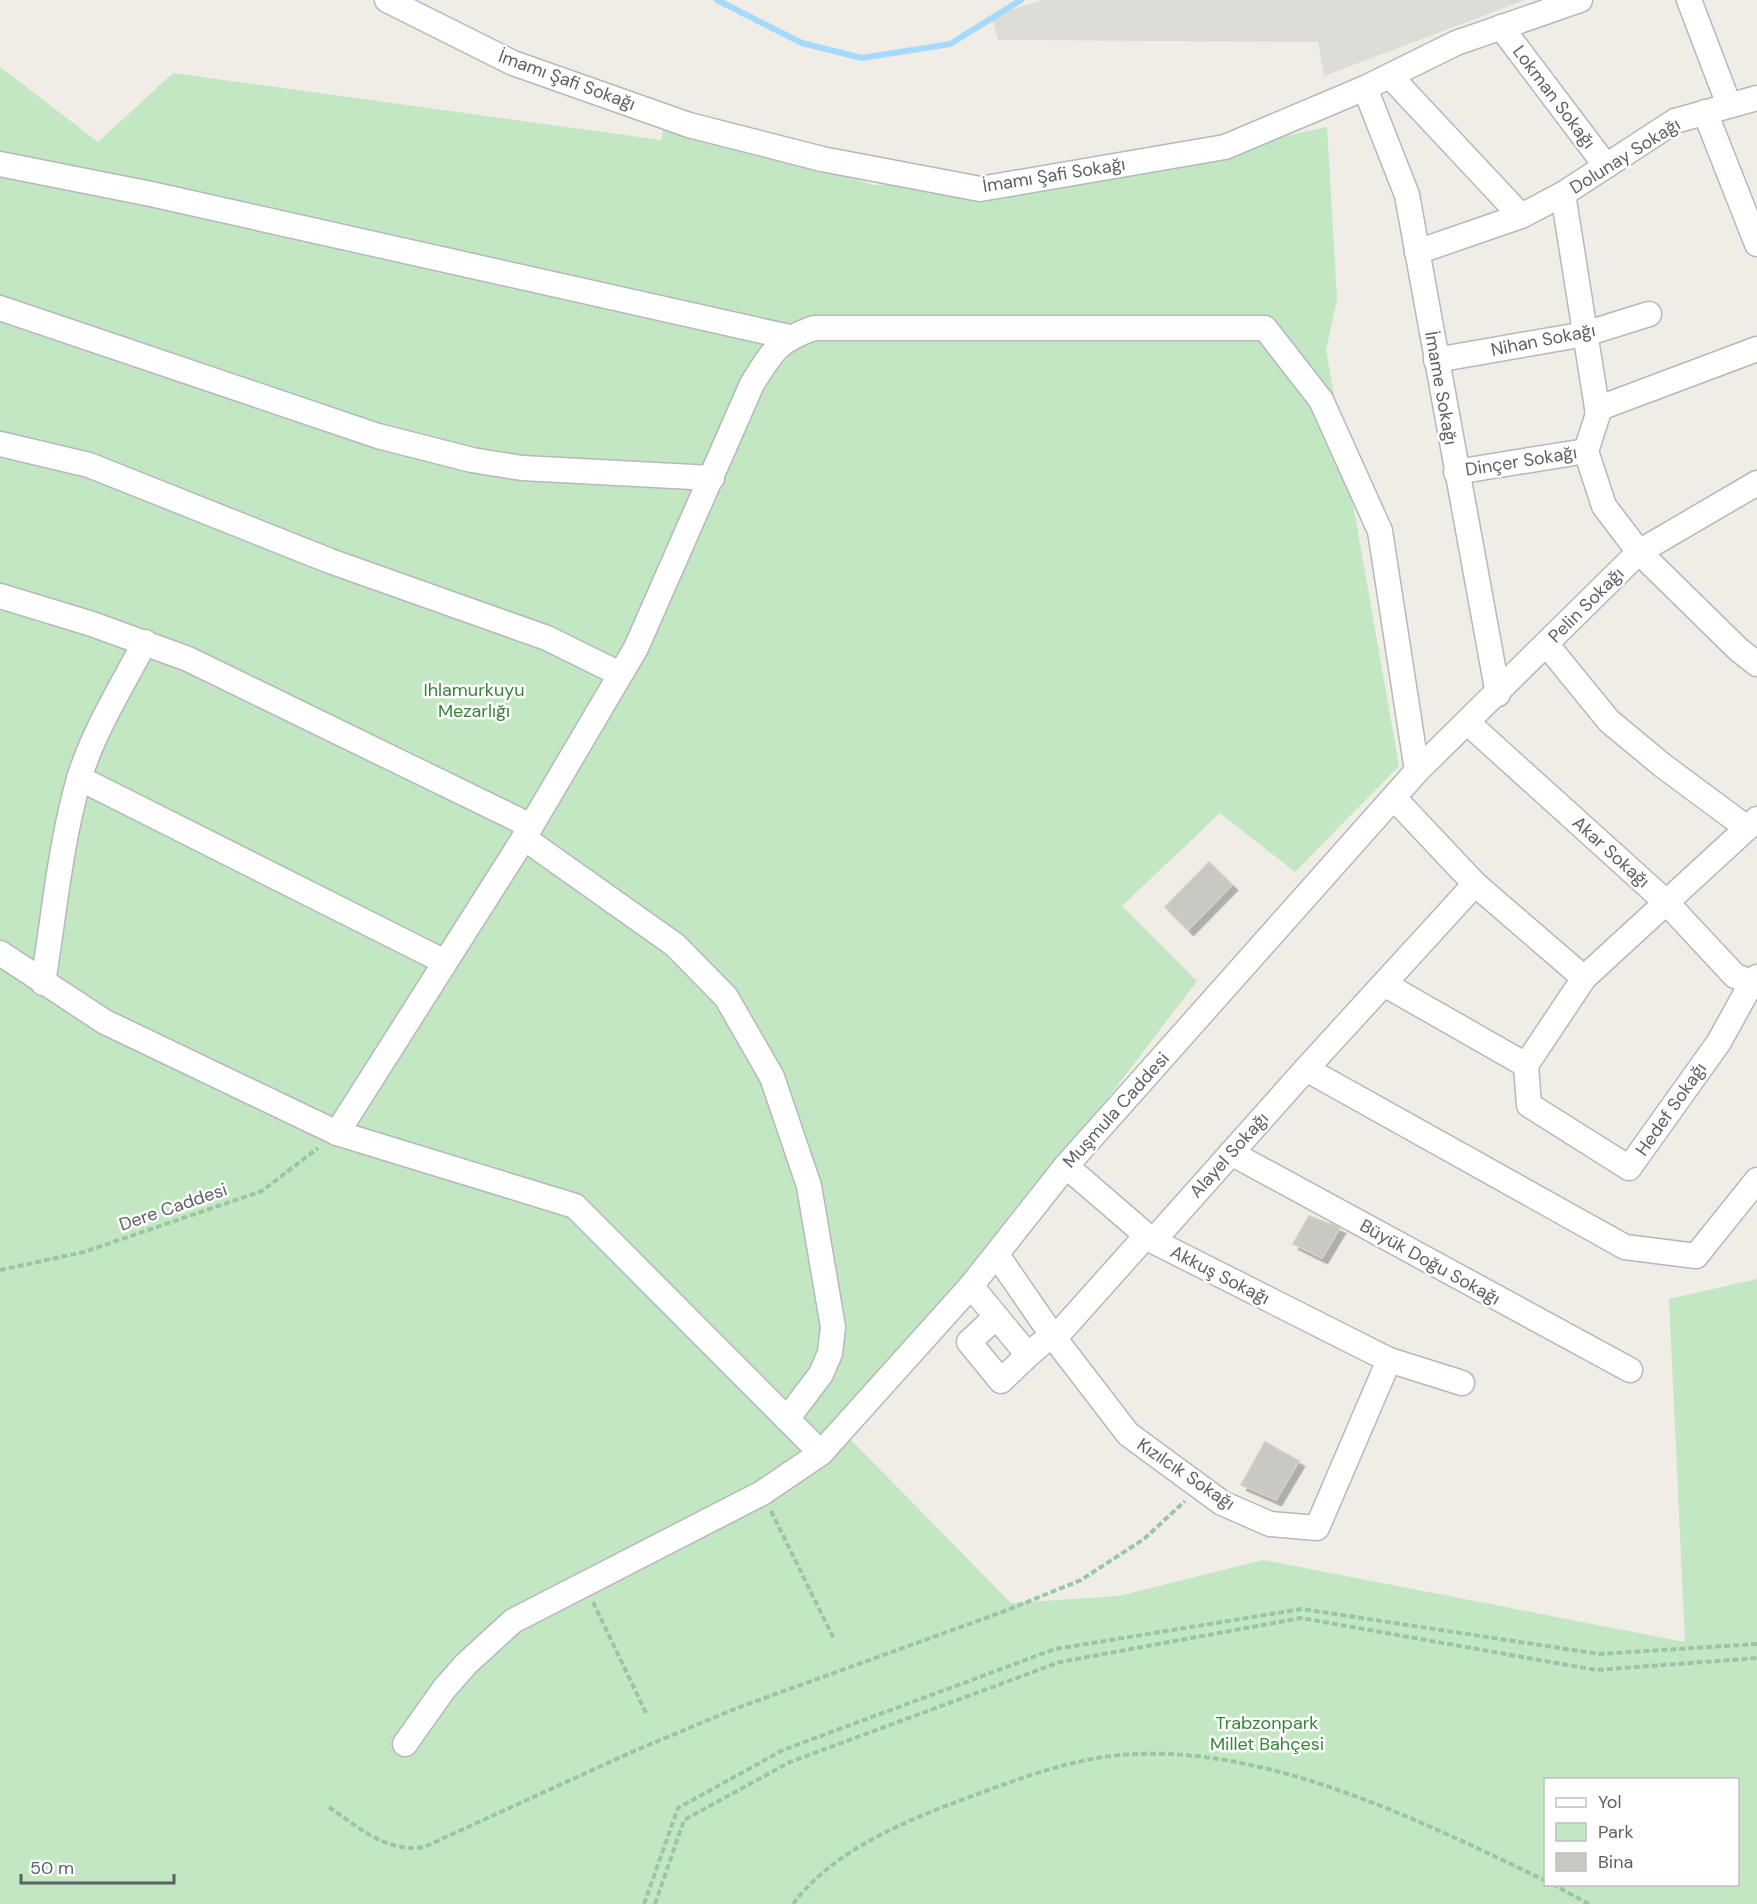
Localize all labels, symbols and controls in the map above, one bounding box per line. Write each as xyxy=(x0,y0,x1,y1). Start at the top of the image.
street label: Lokman Sokağı xyxy=(1507,40,1601,154)
street label: İmamı Şafi Sokağı xyxy=(495,44,639,116)
street label: Dolunay Sokağı xyxy=(1565,112,1685,200)
street label: İmamı Şafi Sokağı xyxy=(981,152,1127,198)
street label: Nihan Sokağı xyxy=(1489,318,1597,362)
street label: İmame Sokağı xyxy=(1419,329,1463,447)
street label: Dinçer Sokağı xyxy=(1463,440,1579,482)
street label: Pelin Sokağı xyxy=(1543,562,1629,648)
park label: Ihlamurkuyu Mezarlığı xyxy=(423,678,525,723)
street label: Akar Sokağı xyxy=(1567,811,1655,893)
street label: Muşmula Caddesi xyxy=(1057,1047,1175,1173)
street label: Hedef Sokağı xyxy=(1630,1058,1712,1160)
street label: Alayel Sokağı xyxy=(1184,1107,1274,1203)
street label: Dere Caddesi xyxy=(116,1177,230,1237)
street label: Büyük Doğu Sokağı xyxy=(1355,1213,1505,1311)
street label: Akkuş Sokağı xyxy=(1166,1240,1274,1310)
street label: Kızılcık Sokağı xyxy=(1132,1432,1240,1516)
park label: Trabzonpark Millet Bahçesi xyxy=(1210,1711,1324,1756)
legend xyxy=(1544,1778,1739,1886)
text: Yol xyxy=(1598,1790,1622,1814)
text: Park xyxy=(1598,1820,1634,1844)
scale bar xyxy=(21,1847,174,1885)
text: Bina xyxy=(1598,1850,1633,1874)
text: 50 m xyxy=(30,1856,74,1880)

